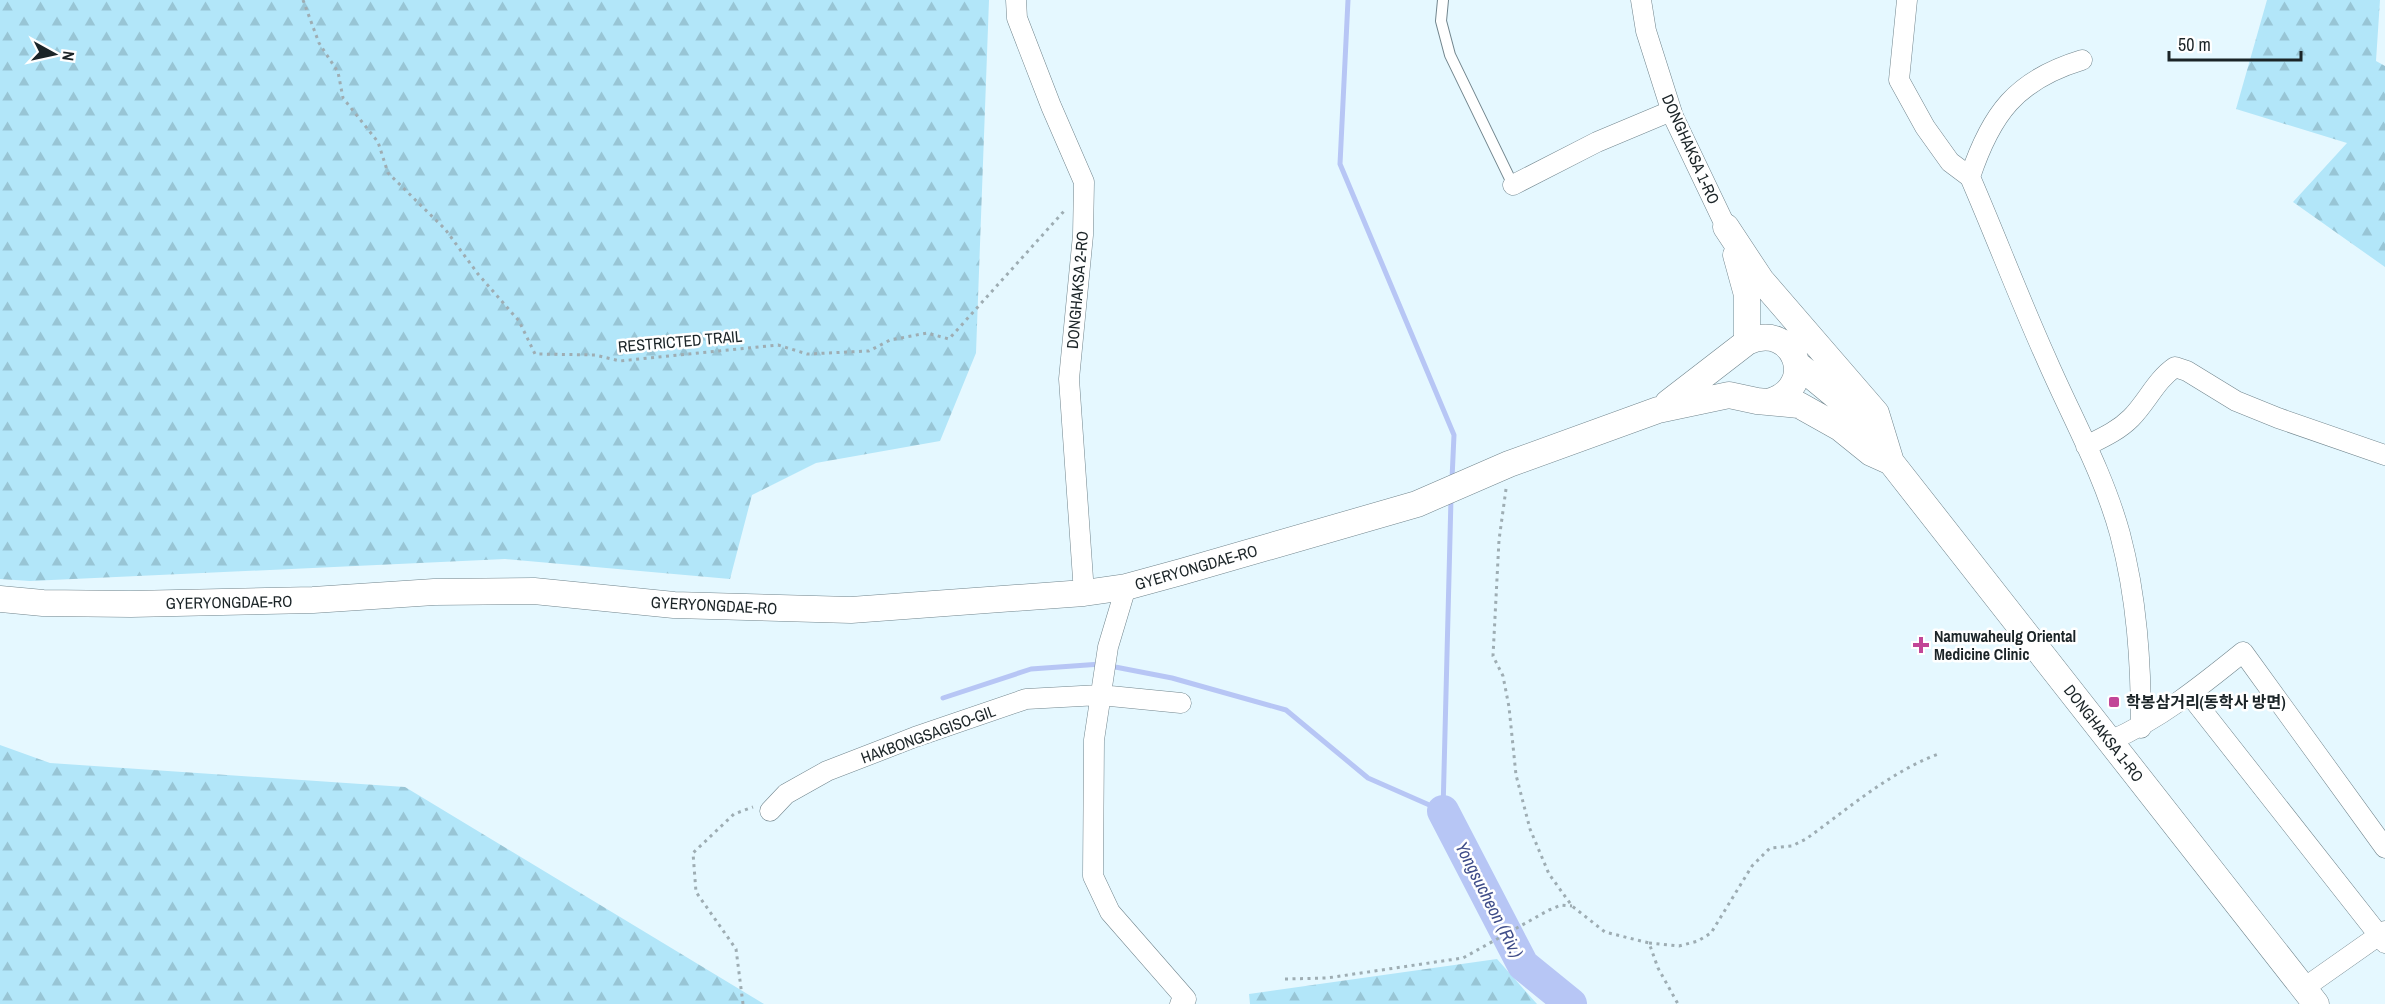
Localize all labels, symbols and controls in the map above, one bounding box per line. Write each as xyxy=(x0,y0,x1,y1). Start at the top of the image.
north arrow xyxy=(24,24,84,84)
scale bar xyxy=(2169,24,2301,62)
text: 50 m xyxy=(2178,32,2211,57)
text: N xyxy=(57,50,80,62)
street label: DONGHAKSA 1-RO xyxy=(1657,91,1725,207)
street label: DONGHAKSA 2-RO xyxy=(1061,230,1093,350)
street label: RESTRICTED TRAIL xyxy=(617,325,744,357)
street label: GYERYONGDAE-RO xyxy=(1132,539,1260,595)
street label: GYERYONGDAE-RO xyxy=(166,590,292,614)
street label: GYERYONGDAE-RO xyxy=(650,591,778,619)
place label: Namuwaheulg Oriental Medicine Clinic xyxy=(1934,625,2076,665)
marker: Namuwaheulg Oriental Medicine Clinic xyxy=(1912,636,1930,654)
street label: DONGHAKSA 1-RO xyxy=(2059,680,2149,786)
place label: 학봉삼거리(동학사 방면) xyxy=(2126,691,2286,713)
marker: 학봉삼거리(동학사 방면) xyxy=(2107,695,2121,709)
street label: HAKBONGSAGISO-GIL xyxy=(858,699,999,769)
water label: Yongsucheon (Riv.) xyxy=(1449,837,1530,962)

